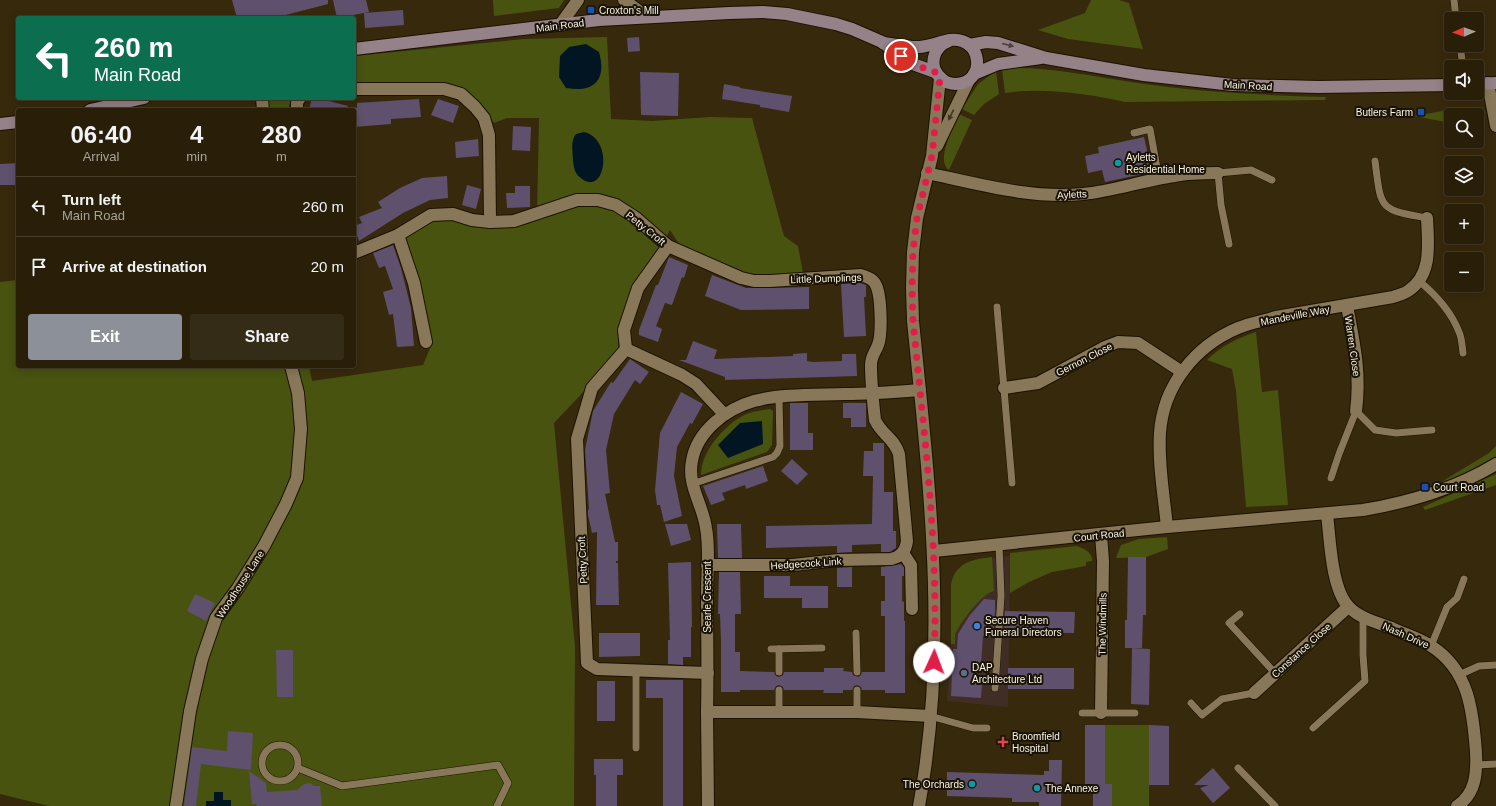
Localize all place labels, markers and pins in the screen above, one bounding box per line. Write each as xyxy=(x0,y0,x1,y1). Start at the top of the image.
marker: Croxton's Mill xyxy=(586,5,596,15)
place label: Croxton's Mill xyxy=(599,5,659,16)
pin xyxy=(884,39,918,73)
place label: Butlers Farm xyxy=(1356,107,1413,118)
marker: Butlers Farm xyxy=(1416,107,1426,117)
place label: Ayletts Residential Home xyxy=(1126,152,1205,175)
marker: Ayletts Residential Home xyxy=(1113,158,1123,168)
marker: Court Road xyxy=(1420,482,1430,492)
place label: Court Road xyxy=(1433,482,1484,493)
place label: Secure Haven Funeral Directors xyxy=(985,615,1062,638)
marker: Secure Haven Funeral Directors xyxy=(972,621,982,631)
place label: DAP Architecture Ltd xyxy=(972,662,1042,685)
marker: DAP Architecture Ltd xyxy=(959,668,969,678)
place label: Broomfield Hospital xyxy=(1012,731,1060,754)
marker: Broomfield Hospital xyxy=(997,736,1009,748)
place label: The Orchards xyxy=(903,779,964,790)
marker: The Orchards xyxy=(967,779,977,789)
marker: The Annexe xyxy=(1032,783,1042,793)
place label: The Annexe xyxy=(1045,783,1099,794)

